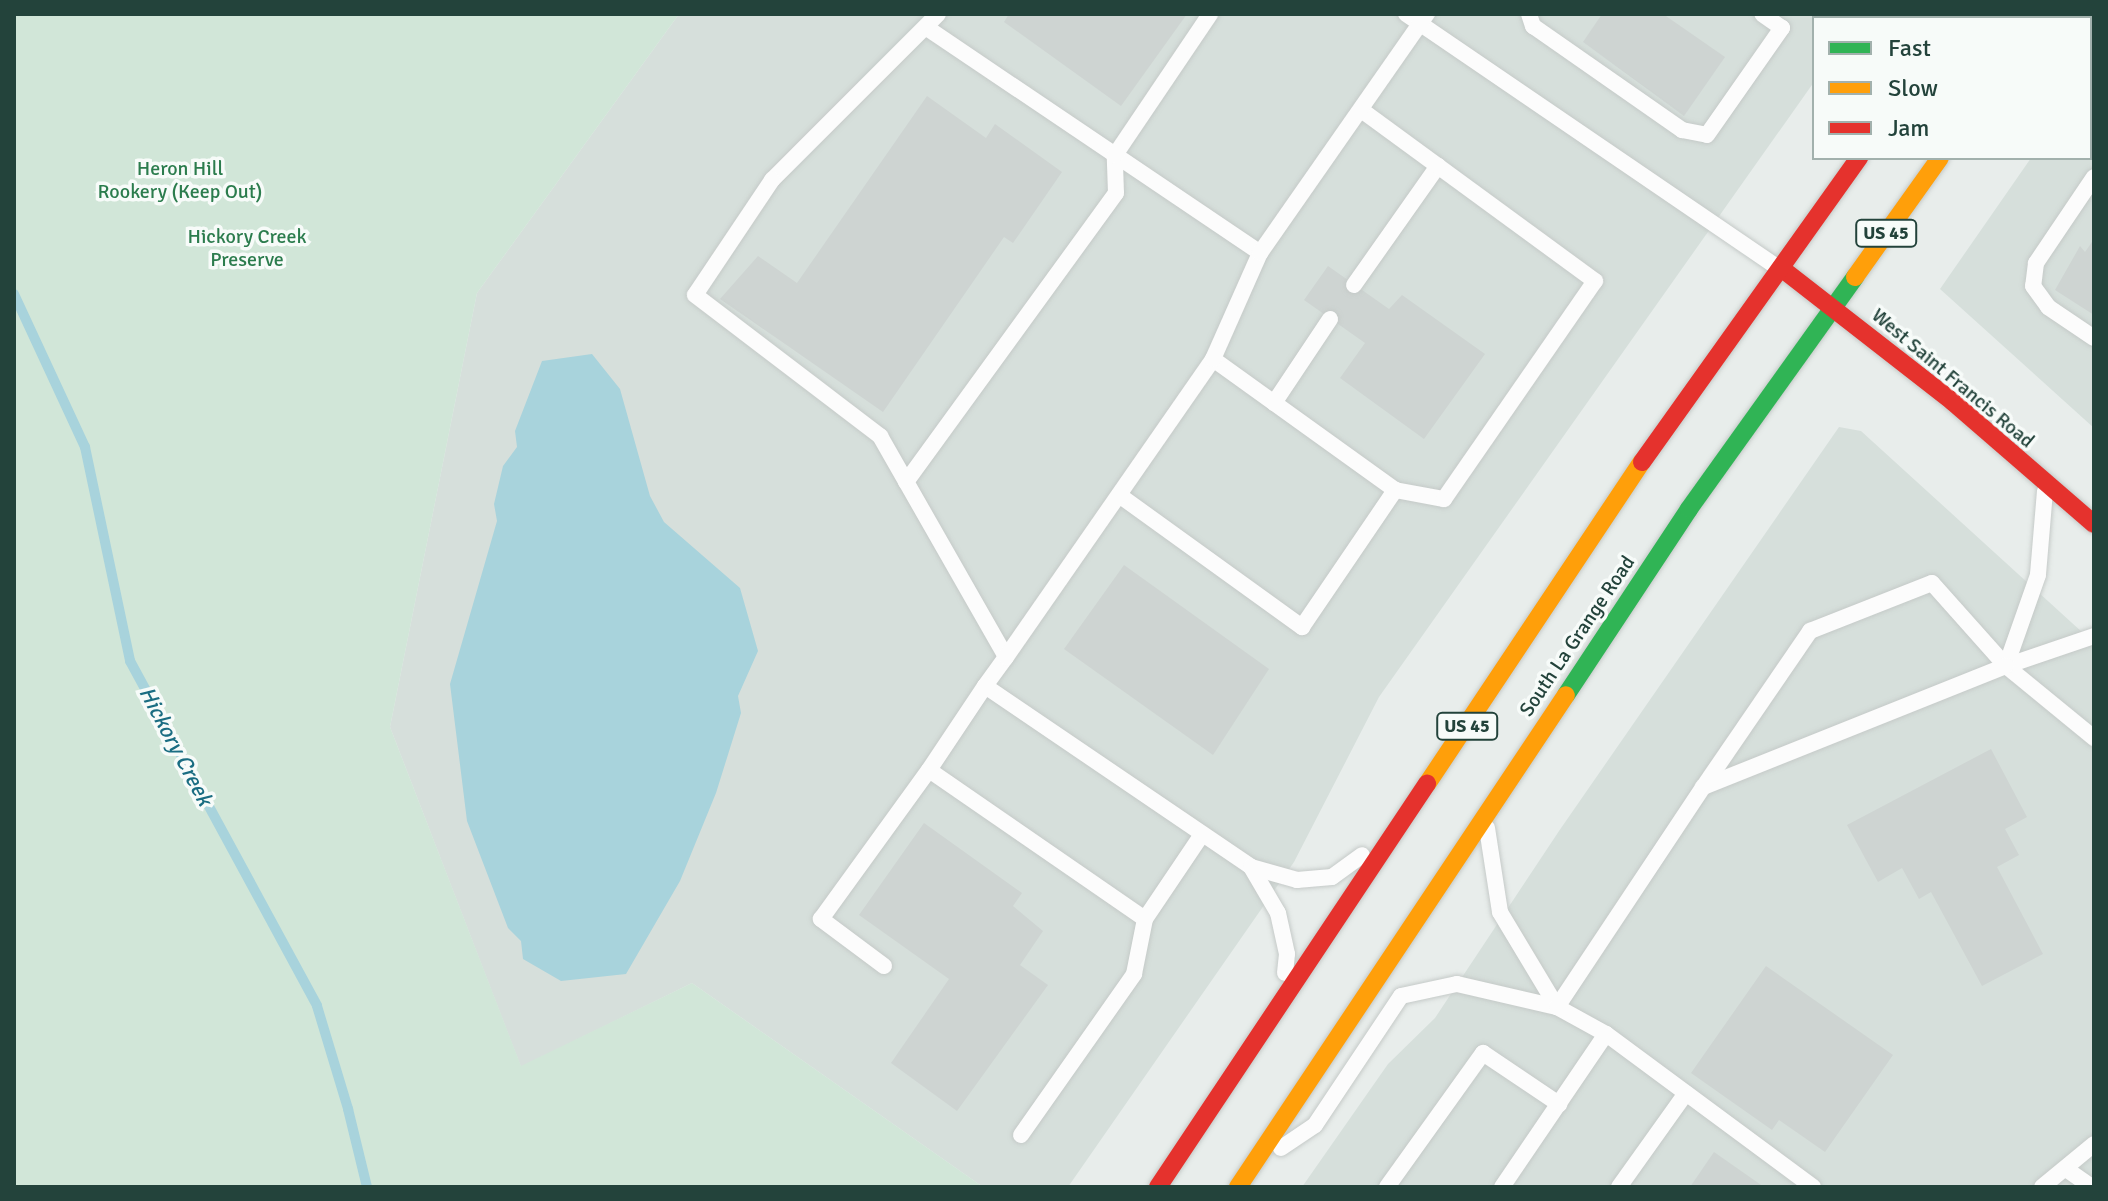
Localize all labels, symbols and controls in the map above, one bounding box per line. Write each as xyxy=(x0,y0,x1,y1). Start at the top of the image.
legend xyxy=(1812,16,2092,160)
text: Fast xyxy=(1888,33,1931,63)
text: Slow xyxy=(1888,73,1938,103)
text: Jam xyxy=(1888,113,1929,143)
park label: Heron Hill Rookery (Keep Out) xyxy=(98,157,262,204)
road number: US 45 xyxy=(1854,219,1918,247)
park label: Hickory Creek Preserve xyxy=(187,225,307,272)
street label: West Saint Francis Road xyxy=(1867,303,2039,453)
street label: South La Grange Road xyxy=(1514,551,1640,721)
water label: Hickory Creek xyxy=(134,682,218,810)
road number: US 45 xyxy=(1435,712,1499,740)

